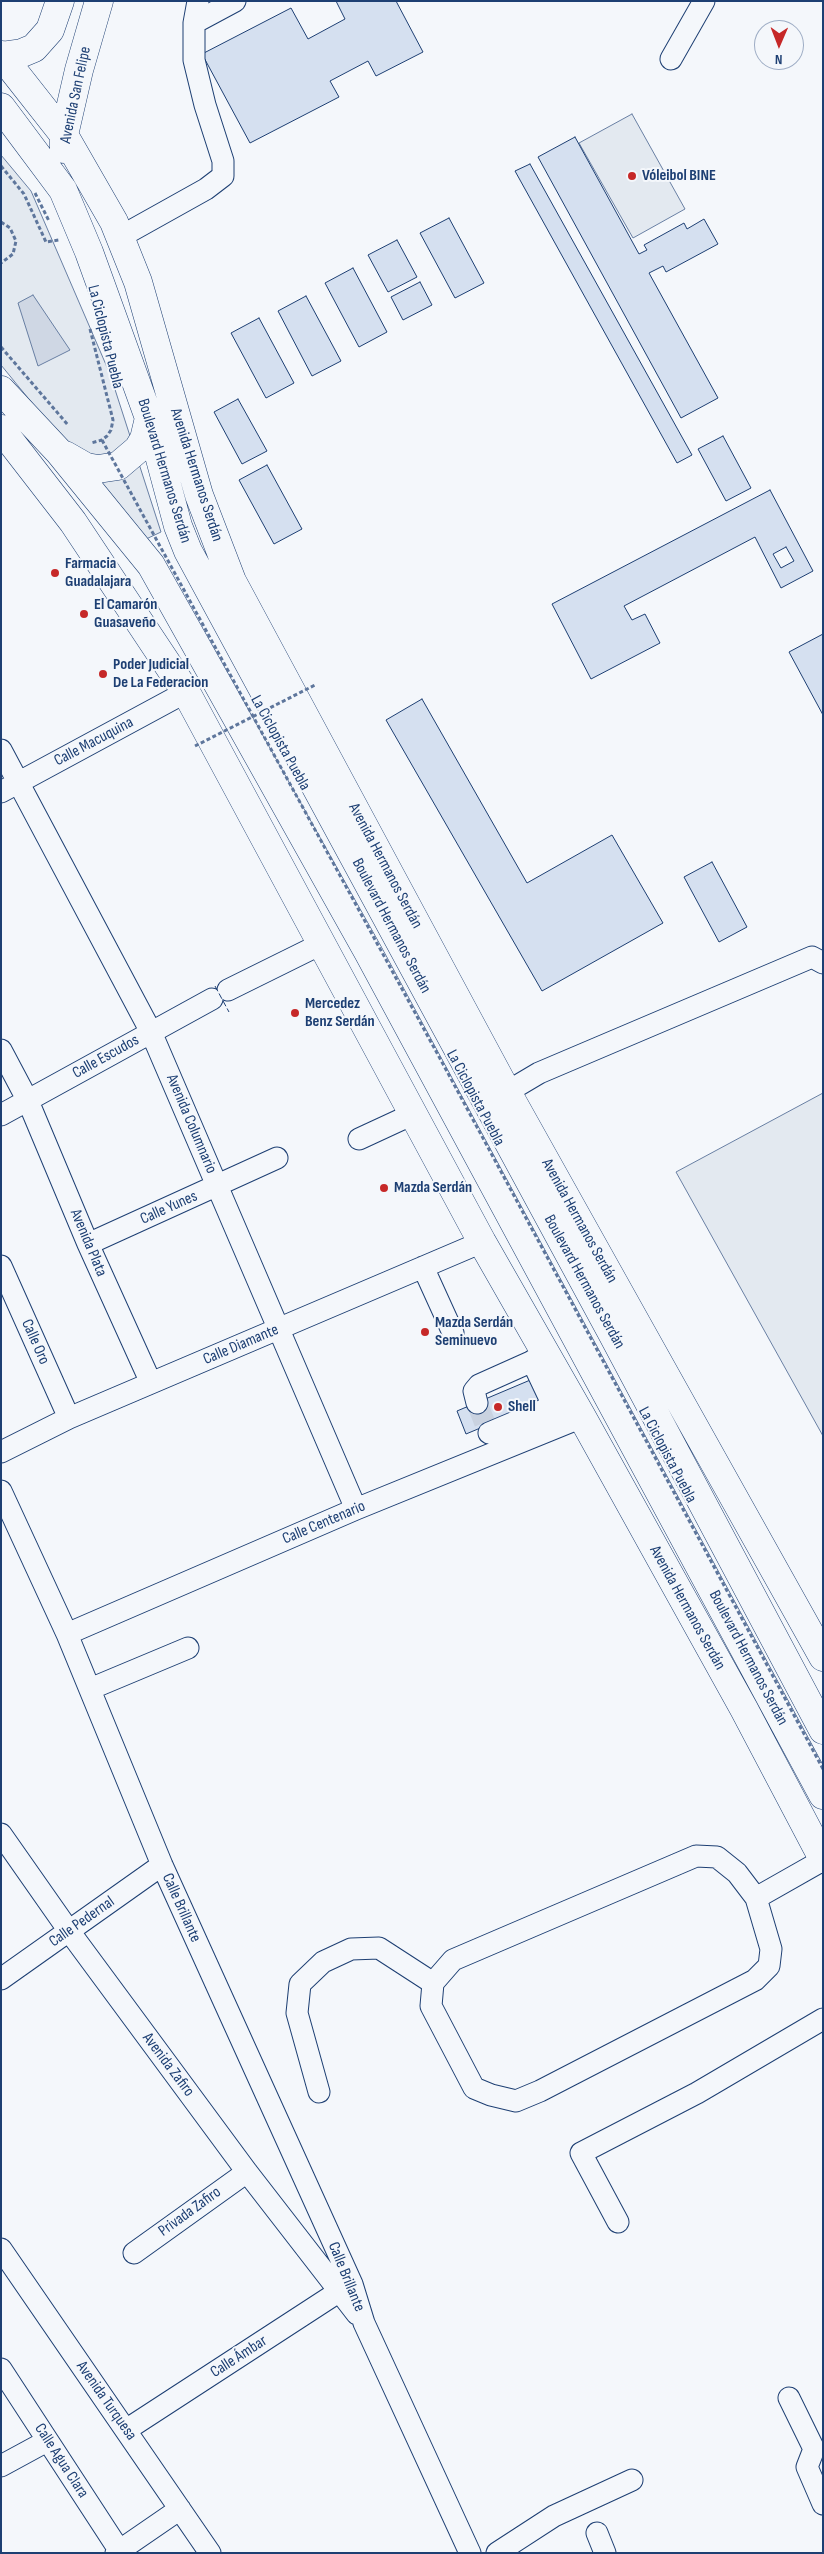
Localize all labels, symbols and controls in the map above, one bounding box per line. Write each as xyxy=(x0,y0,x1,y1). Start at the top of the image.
north arrow xyxy=(754,20,804,70)
street label: Avenida San Felipe xyxy=(56,45,96,145)
text: N xyxy=(775,51,783,68)
place label: Vóleibol BINE xyxy=(642,166,716,186)
marker: Vóleibol BINE xyxy=(626,170,638,182)
street label: La Ciclopista Puebla xyxy=(83,283,127,391)
street label: Boulevard Hermanos Serdán xyxy=(133,396,195,546)
street label: Avenida Hermanos Serdán xyxy=(165,406,227,544)
place label: Farmacia Guadalajara xyxy=(65,554,131,592)
marker: Farmacia Guadalajara xyxy=(49,567,61,579)
place label: El Camarón Guasaveño xyxy=(94,595,157,633)
marker: El Camarón Guasaveño xyxy=(78,608,90,620)
place label: Poder Judicial De La Federacion xyxy=(113,655,208,693)
marker: Poder Judicial De La Federacion xyxy=(97,668,109,680)
street label: La Ciclopista Puebla xyxy=(246,692,314,794)
street label: Calle Macuquina xyxy=(51,713,137,771)
street label: Avenida Hermanos Serdán xyxy=(344,800,426,932)
street label: Boulevard Hermanos Serdán xyxy=(347,855,435,997)
place label: Mercedez Benz Serdán xyxy=(305,994,375,1032)
marker: Mercedez Benz Serdán xyxy=(289,1007,301,1019)
street label: Calle Escudos xyxy=(69,1031,143,1083)
street label: La Ciclopista Puebla xyxy=(442,1047,508,1149)
street label: Avenida Columnario xyxy=(162,1072,220,1176)
street label: Avenida Hermanos Serdán xyxy=(537,1156,621,1286)
place label: Mazda Serdán xyxy=(394,1178,472,1198)
marker: Mazda Serdán xyxy=(378,1182,390,1194)
street label: Calle Yunes xyxy=(138,1187,200,1229)
street label: Avenida Plata xyxy=(65,1206,111,1280)
street label: Boulevard Hermanos Serdán xyxy=(539,1212,629,1352)
place label: Mazda Serdán Seminuevo xyxy=(435,1313,513,1351)
street label: Calle Oro xyxy=(17,1316,53,1368)
street label: Calle Diamante xyxy=(200,1321,282,1369)
marker: Mazda Serdán Seminuevo xyxy=(419,1326,431,1338)
place label: Shell xyxy=(508,1397,536,1417)
marker: Shell xyxy=(492,1401,504,1413)
street label: La Ciclopista Puebla xyxy=(634,1404,700,1506)
street label: Calle Centenario xyxy=(280,1497,368,1549)
street label: Avenida Hermanos Serdán xyxy=(645,1543,729,1673)
street label: Boulevard Hermanos Serdán xyxy=(704,1587,792,1729)
street label: Calle Brillante xyxy=(157,1871,205,1945)
street label: Calle Pedernal xyxy=(46,1893,118,1951)
street label: Avenida Zafiro xyxy=(138,2029,198,2101)
street label: Privada Zafiro xyxy=(155,2183,225,2241)
street label: Calle Brillante xyxy=(323,2239,369,2315)
street label: Calle Ámbar xyxy=(207,2332,271,2382)
street label: Avenida Turquesa xyxy=(72,2358,140,2444)
street label: Calle Agua Clara xyxy=(30,2420,92,2502)

